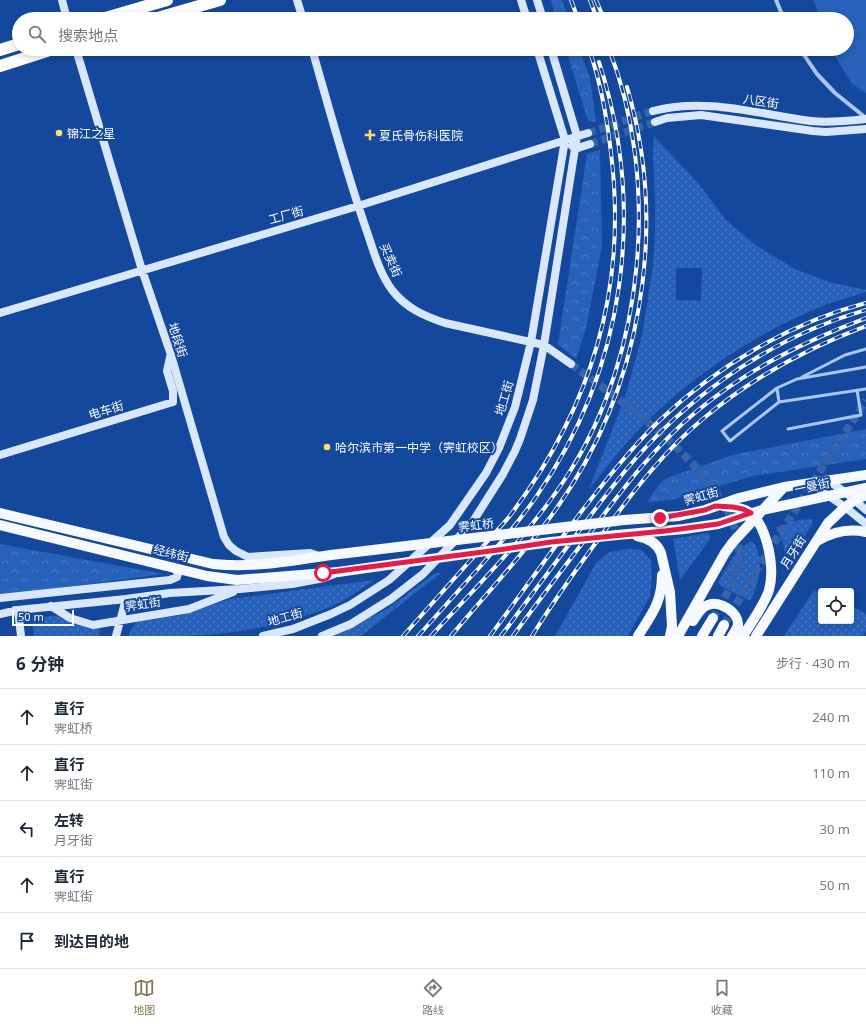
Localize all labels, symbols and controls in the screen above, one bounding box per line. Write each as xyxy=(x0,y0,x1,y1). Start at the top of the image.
search box xyxy=(12,12,854,56)
icon: search xyxy=(26,23,48,45)
text: 搜索地点 xyxy=(58,25,118,45)
street label: 八区街 xyxy=(742,90,780,112)
place label: 锦江之星 xyxy=(67,125,115,142)
place label: 夏氏骨伤科医院 xyxy=(379,127,463,144)
marker: 锦江之星 xyxy=(54,128,64,138)
marker: 夏氏骨伤科医院 xyxy=(364,129,376,141)
street label: 工厂街 xyxy=(266,202,306,228)
street label: 买卖街 xyxy=(376,240,406,280)
street label: 地段街 xyxy=(164,320,192,360)
street label: 地工街 xyxy=(491,378,517,418)
street label: 电车街 xyxy=(86,397,126,423)
place label: 哈尔滨市第一中学（霁虹校区） xyxy=(335,439,503,456)
marker: 哈尔滨市第一中学（霁虹校区） xyxy=(322,442,332,452)
street label: 一曼街 xyxy=(793,474,831,498)
street label: 霁虹街 xyxy=(681,483,721,509)
route end xyxy=(651,509,669,527)
street label: 霁虹桥 xyxy=(457,514,495,536)
street label: 月牙街 xyxy=(776,532,810,572)
street label: 经纬街 xyxy=(151,540,191,566)
route start xyxy=(314,564,332,582)
map controls xyxy=(818,588,854,624)
button: locate xyxy=(818,588,854,624)
street label: 霁虹街 xyxy=(124,593,162,615)
street label: 地工街 xyxy=(265,604,305,630)
scale bar xyxy=(12,608,74,627)
text: 50 m xyxy=(18,609,44,624)
text: 6 分钟 xyxy=(16,652,64,675)
text: 步行 · 430 m xyxy=(776,654,850,672)
text: 直行 xyxy=(54,698,84,718)
icon: ahead xyxy=(16,706,38,728)
text: 240 m xyxy=(812,708,850,726)
text: 霁虹桥 xyxy=(54,719,93,737)
text: 直行 xyxy=(54,754,84,774)
icon: ahead xyxy=(16,762,38,784)
text: 110 m xyxy=(812,764,850,782)
text: 霁虹街 xyxy=(54,775,93,793)
text: 左转 xyxy=(54,810,84,830)
icon: left xyxy=(16,818,38,840)
text: 30 m xyxy=(820,820,850,838)
text: 月牙街 xyxy=(54,831,93,849)
text: 直行 xyxy=(54,866,84,886)
icon: ahead xyxy=(16,874,38,896)
text: 50 m xyxy=(820,876,850,894)
text: 霁虹街 xyxy=(54,887,93,905)
icon: arrive xyxy=(16,930,38,952)
text: 到达目的地 xyxy=(54,931,129,951)
tab: 地图 xyxy=(133,977,155,1017)
tab: 路线 xyxy=(422,977,444,1017)
tab: 收藏 xyxy=(711,977,733,1017)

